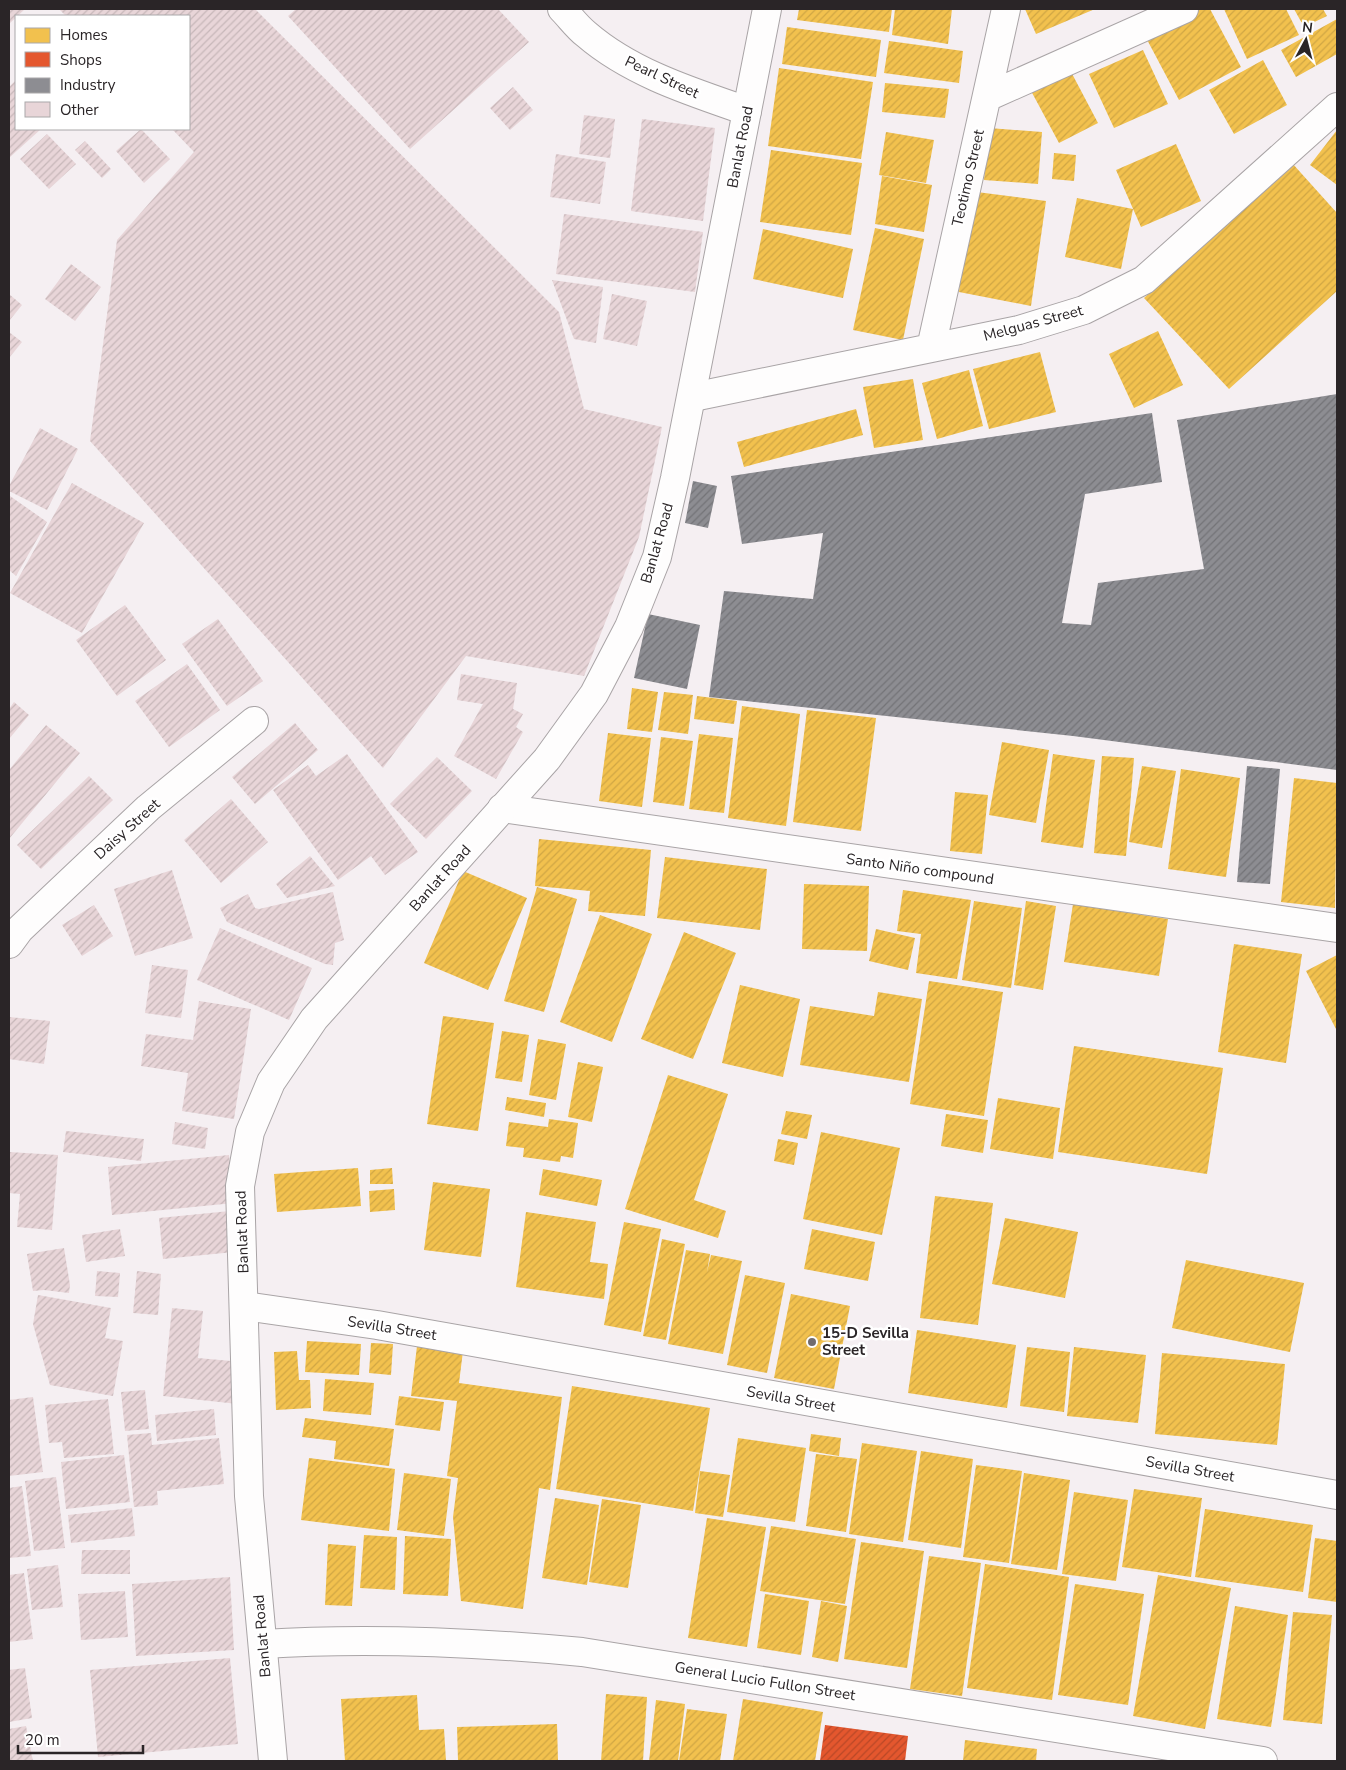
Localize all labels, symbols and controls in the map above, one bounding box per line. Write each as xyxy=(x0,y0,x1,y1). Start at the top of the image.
legend xyxy=(15,15,190,130)
north arrow xyxy=(1281,15,1331,65)
text: N xyxy=(1301,18,1314,38)
text: Homes xyxy=(60,25,108,45)
text: Shops xyxy=(60,50,102,70)
street label: Pearl Street xyxy=(622,51,703,103)
text: Industry xyxy=(60,75,116,95)
text: Other xyxy=(60,100,99,120)
street label: Banlat Road xyxy=(722,104,758,190)
street label: Teotimo Street xyxy=(947,127,989,228)
street label: Melguas Street xyxy=(981,300,1086,346)
street label: Banlat Road xyxy=(636,500,678,586)
street label: Daisy Street xyxy=(90,794,165,864)
street label: Banlat Road xyxy=(405,840,475,916)
street label: Santo Niño compound xyxy=(845,849,995,889)
street label: Banlat Road xyxy=(231,1190,253,1274)
street label: Sevilla Street xyxy=(346,1311,439,1345)
place label: 15-D Sevilla Street xyxy=(822,1323,909,1360)
marker: 15-D Sevilla Street xyxy=(806,1336,818,1348)
street label: Sevilla Street xyxy=(745,1381,838,1417)
street label: Sevilla Street xyxy=(1144,1451,1237,1487)
street label: Banlat Road xyxy=(248,1594,276,1678)
street label: General Lucio Fullon Street xyxy=(673,1657,858,1705)
scale bar xyxy=(18,1722,142,1754)
text: 20 m xyxy=(25,1730,60,1750)

